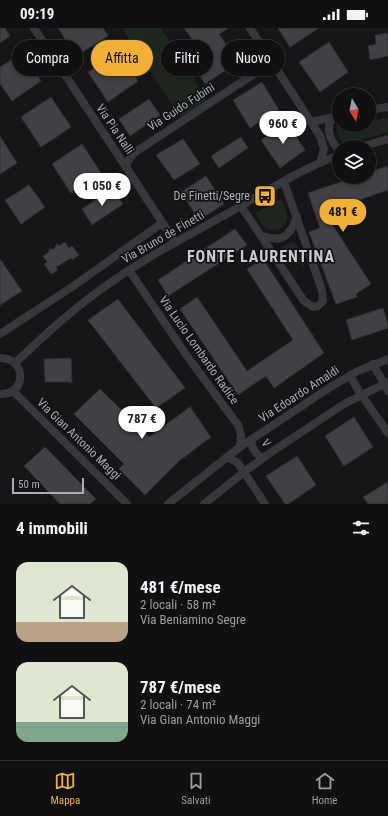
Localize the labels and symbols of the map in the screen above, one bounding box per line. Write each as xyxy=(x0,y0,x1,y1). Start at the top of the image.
street label: Via Guido Fubini xyxy=(145,80,217,134)
north arrow xyxy=(332,88,376,132)
street label: Via Pia Nalli xyxy=(93,101,137,157)
pin: 960 € xyxy=(255,111,311,145)
pin: 1 050 € xyxy=(65,173,139,207)
bus stop icon: De Finetti/Segre xyxy=(252,183,278,209)
place label: De Finetti/Segre xyxy=(174,189,250,203)
pin: 481 € xyxy=(315,199,371,233)
street label: Via Bruno de Finetti xyxy=(119,208,207,266)
district label: FONTE LAURENTINA xyxy=(187,247,335,266)
street label: Via Lucio Lombardo Radice xyxy=(156,293,242,407)
street label: Via Edoardo Amaldi xyxy=(256,363,342,425)
street label: Via Gian Antonio Maggi xyxy=(34,395,124,483)
pin: 787 € xyxy=(114,406,170,440)
street label: V xyxy=(258,436,274,450)
scale bar xyxy=(12,476,84,495)

